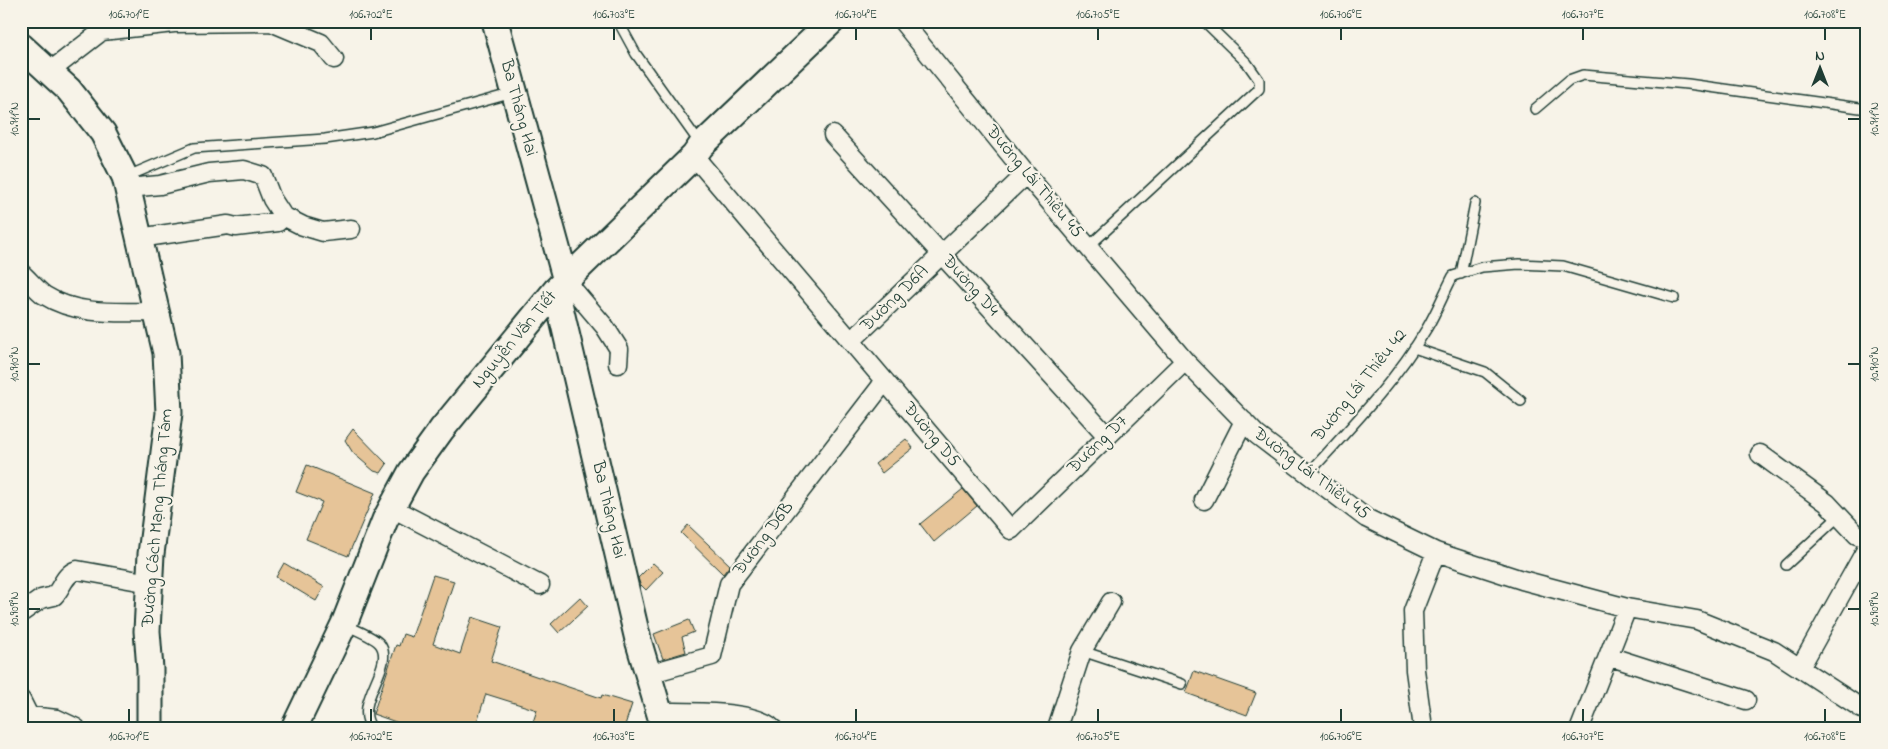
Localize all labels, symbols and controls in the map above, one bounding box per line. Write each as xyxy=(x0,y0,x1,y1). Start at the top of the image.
text: 106.701°E xyxy=(108,6,150,24)
text: 106.702°E xyxy=(349,6,393,24)
text: 106.703°E xyxy=(593,6,635,24)
text: 106.704°E xyxy=(835,6,877,24)
text: 106.705°E xyxy=(1076,6,1120,24)
text: 106.706°E xyxy=(1320,6,1362,24)
text: 106.707°E xyxy=(1562,6,1604,24)
text: 106.708°E xyxy=(1804,6,1846,24)
north arrow xyxy=(1796,42,1846,92)
text: N xyxy=(1815,46,1825,67)
street label: Ba Tháng Hai xyxy=(491,56,543,160)
text: 10.911°N xyxy=(6,102,24,136)
text: 10.911°N xyxy=(1866,102,1884,136)
street label: Đường Lái Thiêu 45 xyxy=(978,119,1089,245)
street label: Đường D4 xyxy=(934,249,1005,324)
street label: Đường D6A xyxy=(854,260,936,340)
street label: Nguyễn Văn Tiết xyxy=(466,285,565,395)
street label: Đường Lái Thiêu 42 xyxy=(1306,324,1415,450)
text: 10.910°N xyxy=(6,346,24,382)
text: 10.910°N xyxy=(1866,346,1884,382)
street label: Đường D5 xyxy=(895,396,966,474)
street label: Đường Cách Mạng Tháng Tám xyxy=(135,408,182,629)
street label: Đường D7 xyxy=(1061,409,1135,482)
street label: Đường Lái Thiêu 45 xyxy=(1246,421,1375,527)
street label: Ba Tháng Hai xyxy=(583,458,632,561)
street label: Đường D6B xyxy=(727,496,802,583)
text: 10.909°N xyxy=(6,591,24,627)
text: 10.909°N xyxy=(1866,591,1884,627)
text: 106.701°E xyxy=(108,728,150,746)
text: 106.702°E xyxy=(349,728,393,746)
text: 106.703°E xyxy=(593,728,635,746)
text: 106.704°E xyxy=(835,728,877,746)
text: 106.705°E xyxy=(1076,728,1120,746)
text: 106.706°E xyxy=(1320,728,1362,746)
text: 106.707°E xyxy=(1562,728,1604,746)
text: 106.708°E xyxy=(1804,728,1846,746)

